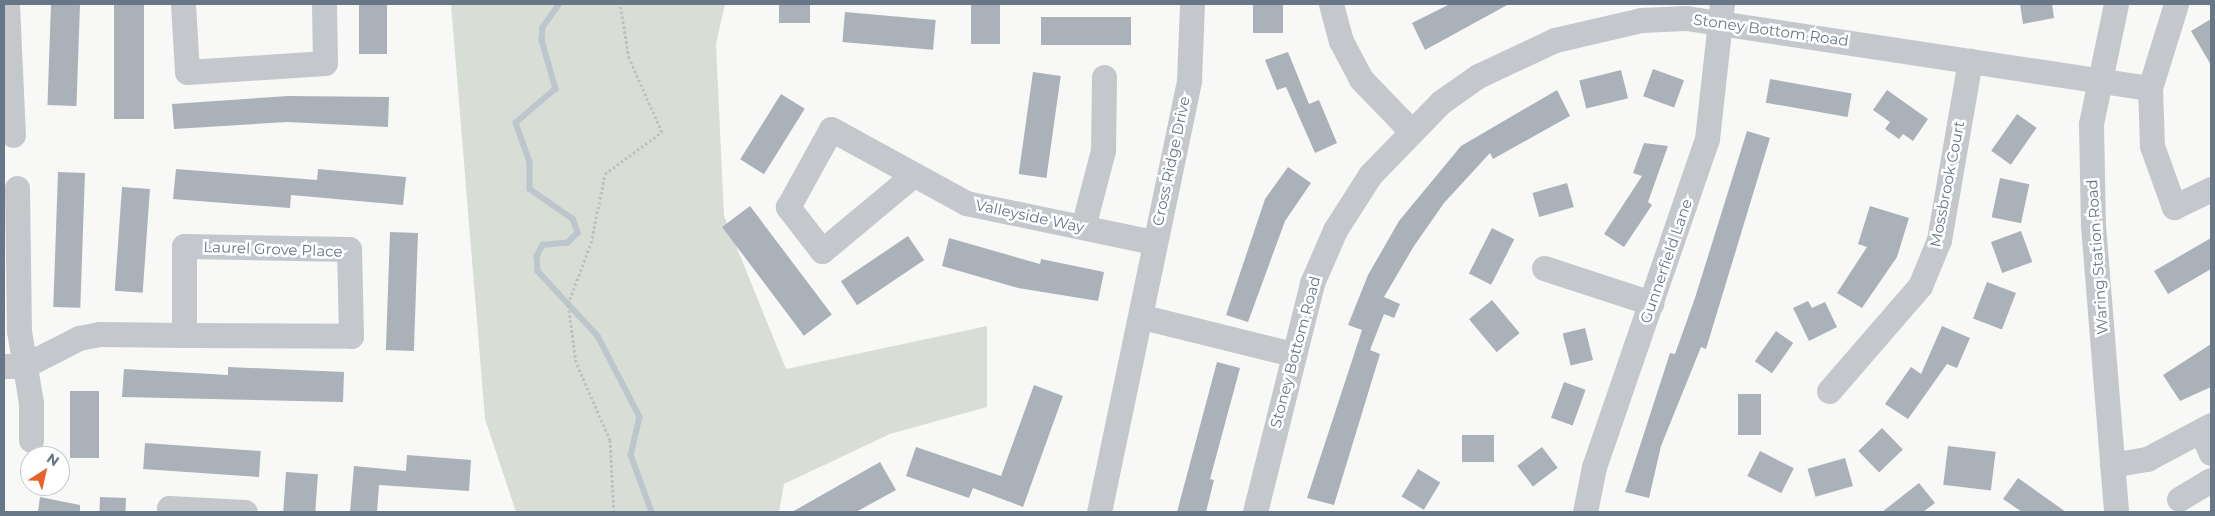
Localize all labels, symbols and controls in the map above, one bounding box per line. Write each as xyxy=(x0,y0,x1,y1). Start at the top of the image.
street label: Stoney Bottom Road xyxy=(1692,10,1850,50)
street label: Cross Ridge Drive xyxy=(1148,95,1194,227)
street label: Mossbrook Court xyxy=(1926,119,1968,249)
street label: Waring Station Road xyxy=(2083,179,2111,335)
street label: Valleyside Way xyxy=(974,196,1086,236)
street label: Gunnerfield Lane xyxy=(1636,196,1696,326)
street label: Laurel Grove Place xyxy=(203,238,343,260)
street label: Stoney Bottom Road xyxy=(1266,274,1324,430)
north arrow xyxy=(20,446,70,496)
text: N xyxy=(43,449,63,470)

